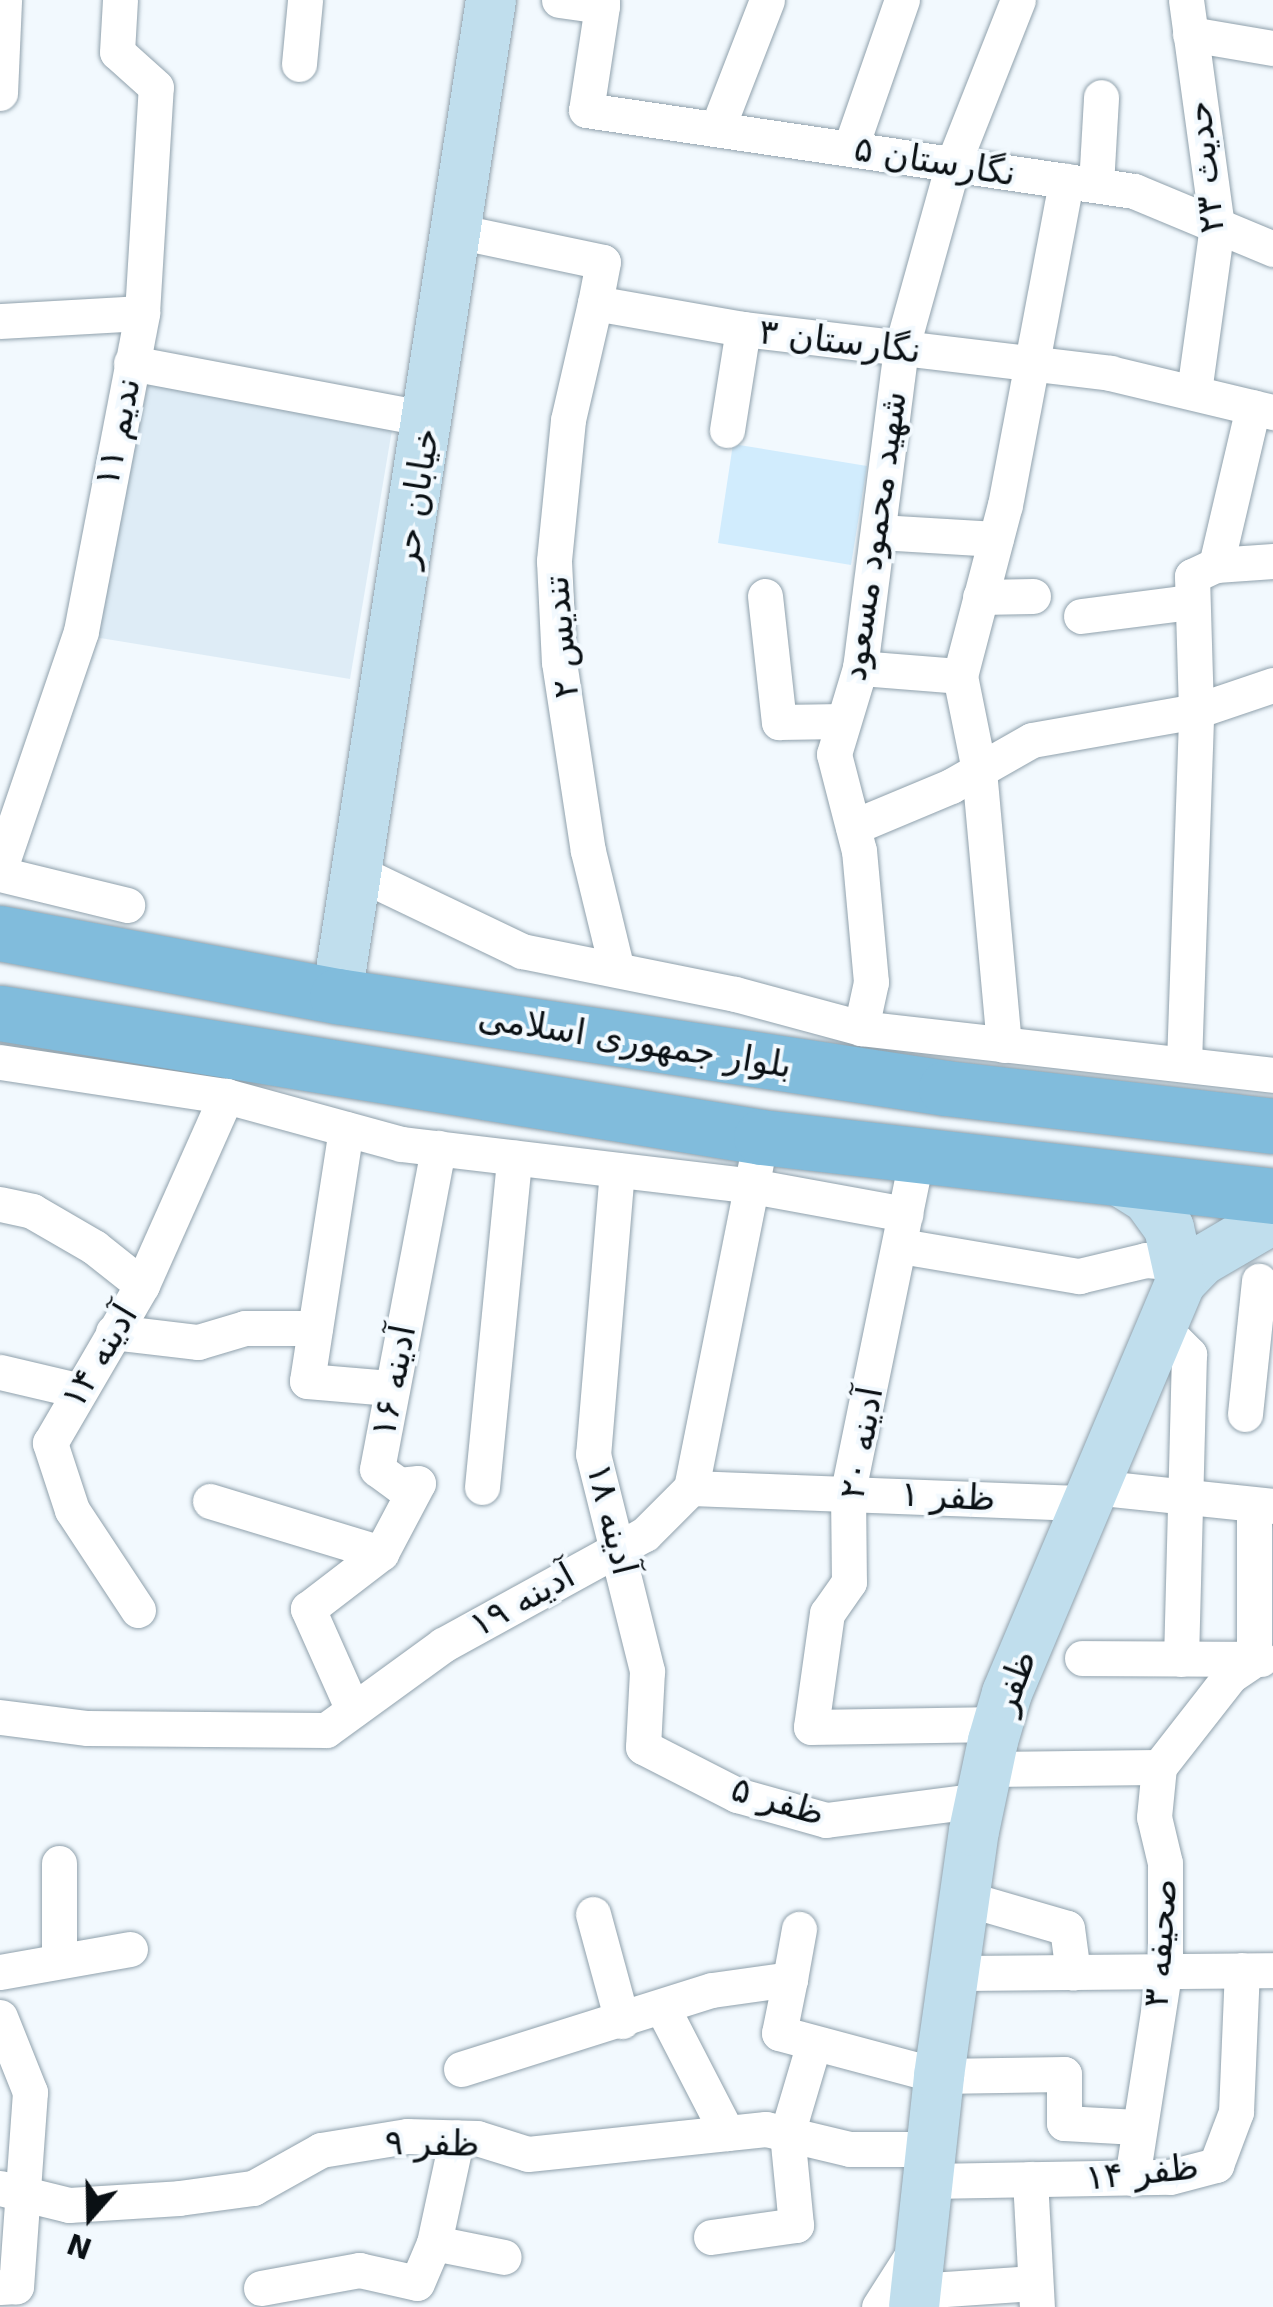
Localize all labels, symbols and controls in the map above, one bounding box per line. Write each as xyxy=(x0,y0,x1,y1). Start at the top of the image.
street label: حدیث ۲۳ xyxy=(1177,99,1233,235)
street label: نگارستان ۵ xyxy=(851,128,1019,194)
street label: نگارستان ۳ xyxy=(757,310,923,372)
street label: ندیم ۱۱ xyxy=(85,374,149,490)
street label: شهید محمود مسعود xyxy=(833,388,915,684)
street label: خیابان حر xyxy=(384,425,448,571)
street label: تندیس ۲ xyxy=(535,574,587,700)
street label: بلوار جمهوری اسلامی xyxy=(475,996,795,1086)
street label: آدینه ۱۴ xyxy=(52,1297,146,1415)
street label: آدینه ۱۶ xyxy=(362,1321,424,1441)
street label: آدینه ۲۰ xyxy=(830,1384,892,1502)
street label: آدینه ۱۸ xyxy=(578,1459,646,1579)
street label: ظفر ۱ xyxy=(900,1473,996,1519)
street label: آدینه ۱۹ xyxy=(462,1554,582,1646)
street label: ظفر xyxy=(983,1644,1045,1720)
street label: ظفر ۵ xyxy=(727,1768,829,1834)
street label: صحیفه ۳ xyxy=(1135,1877,1185,2009)
street label: ظفر ۹ xyxy=(384,2121,480,2165)
street label: ظفر ۱۴ xyxy=(1083,2145,1201,2199)
north arrow xyxy=(40,2167,140,2267)
text: N xyxy=(63,2226,96,2265)

